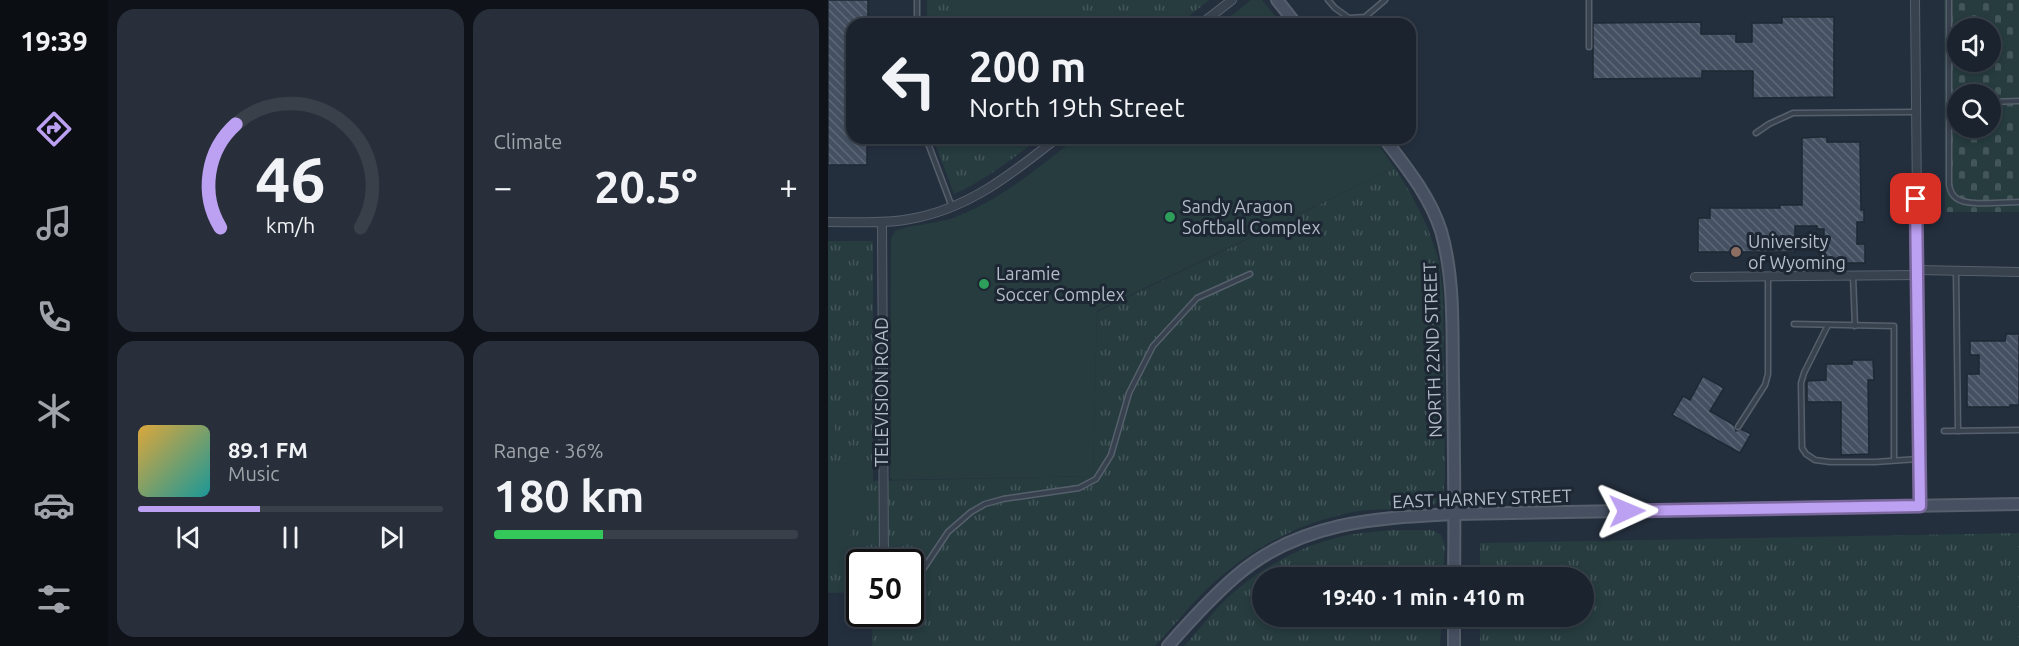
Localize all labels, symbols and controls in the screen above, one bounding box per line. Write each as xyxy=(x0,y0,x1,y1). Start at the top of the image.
map controls xyxy=(1947,18,2001,138)
button: sound xyxy=(1947,18,2001,72)
text: 19:39 xyxy=(20,26,88,56)
icon: left xyxy=(870,42,948,120)
text: 200 m xyxy=(969,43,1086,90)
button: search xyxy=(1947,84,2001,138)
text: North 19th Street xyxy=(969,92,1185,122)
icon: directions xyxy=(33,108,75,150)
text: Climate xyxy=(494,130,562,153)
text: 46 xyxy=(255,144,325,214)
text: 20.5° xyxy=(594,161,697,212)
text: − xyxy=(494,168,512,205)
text: + xyxy=(779,168,798,205)
pin xyxy=(1890,173,1941,224)
icon: arrive xyxy=(1899,182,1932,215)
place label: Sandy Aragon Softball Complex xyxy=(1182,196,1321,237)
icon: music xyxy=(33,202,75,244)
marker: Sandy Aragon Softball Complex xyxy=(1163,210,1177,224)
text: km/h xyxy=(265,213,315,237)
place label: University of Wyoming xyxy=(1748,231,1846,272)
marker: University of Wyoming xyxy=(1729,245,1743,259)
street label: NORTH 22ND STREET xyxy=(1419,262,1445,438)
place label: Laramie Soccer Complex xyxy=(996,263,1125,304)
marker: Laramie Soccer Complex xyxy=(977,277,991,291)
icon: phone xyxy=(33,296,75,338)
street label: TELEVISION ROAD xyxy=(871,317,891,467)
icon: climate xyxy=(33,390,75,432)
text: 89.1 FM xyxy=(228,437,308,462)
text: Range · 36% xyxy=(494,439,604,462)
text: Music xyxy=(228,462,280,485)
text: 180 km xyxy=(494,470,644,521)
position arrow xyxy=(1595,479,1659,543)
icon: car xyxy=(33,484,75,526)
street label: EAST HARNEY STREET xyxy=(1392,485,1572,511)
icon: previous xyxy=(172,521,205,554)
icon: pause xyxy=(274,521,307,554)
icon: next xyxy=(375,521,408,554)
speed limit sign: 50 xyxy=(846,549,924,627)
icon: filters xyxy=(33,578,75,620)
text: 19:40 · 1 min · 410 m xyxy=(1321,584,1525,609)

